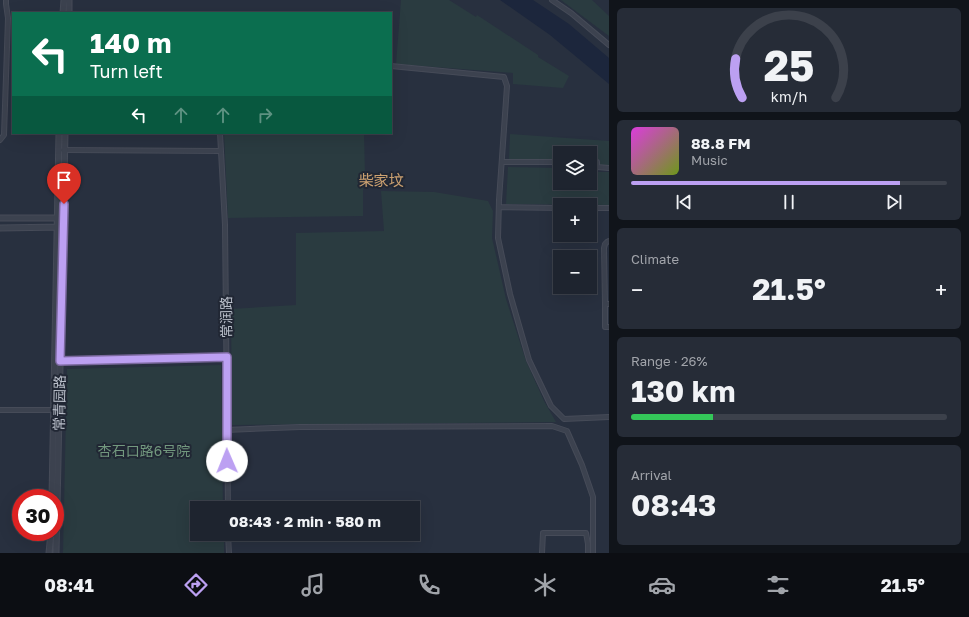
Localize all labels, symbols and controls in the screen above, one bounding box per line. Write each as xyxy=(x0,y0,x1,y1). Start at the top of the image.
text: 140 m xyxy=(90,26,172,59)
icon: left xyxy=(24,28,76,80)
text: 25 xyxy=(764,40,814,90)
text: Turn left xyxy=(90,60,163,82)
text: km/h xyxy=(771,88,807,105)
icon: left xyxy=(128,104,150,126)
icon: ahead xyxy=(170,104,192,126)
icon: ahead xyxy=(212,104,234,126)
icon: right xyxy=(254,104,276,126)
text: 88.8 FM xyxy=(691,134,751,152)
map controls xyxy=(553,146,597,294)
button: layers xyxy=(553,146,597,190)
text: Music xyxy=(691,152,728,168)
pin xyxy=(47,163,81,204)
icon: arrive xyxy=(53,169,75,191)
district label: 柴家坟 xyxy=(358,171,404,189)
icon: previous xyxy=(673,191,695,213)
icon: pause xyxy=(778,191,800,213)
icon: next xyxy=(883,191,905,213)
button: + xyxy=(553,198,597,242)
button: − xyxy=(553,250,597,294)
text: Climate xyxy=(631,251,679,267)
text: 21.5° xyxy=(752,271,826,307)
text: − xyxy=(631,276,643,303)
text: + xyxy=(935,276,947,303)
street label: 常润路 xyxy=(217,296,235,338)
text: Range · 26% xyxy=(631,353,707,369)
text: 130 km xyxy=(631,373,735,409)
street label: 常青园路 xyxy=(50,375,68,431)
position arrow xyxy=(206,440,248,482)
park label: 杏石口路6号院 xyxy=(98,442,190,459)
text: Arrival xyxy=(631,467,672,483)
text: 08:43 xyxy=(631,487,716,523)
speed limit sign: 30 xyxy=(12,489,64,541)
text: 08:43 · 2 min · 580 m xyxy=(229,512,381,530)
icon: directions xyxy=(182,571,210,599)
icon: music xyxy=(299,571,327,599)
icon: phone xyxy=(415,571,443,599)
icon: climate xyxy=(531,571,559,599)
icon: car xyxy=(648,571,676,599)
icon: filters xyxy=(764,571,792,599)
text: 08:41 xyxy=(44,574,94,596)
text: 21.5° xyxy=(881,574,925,596)

